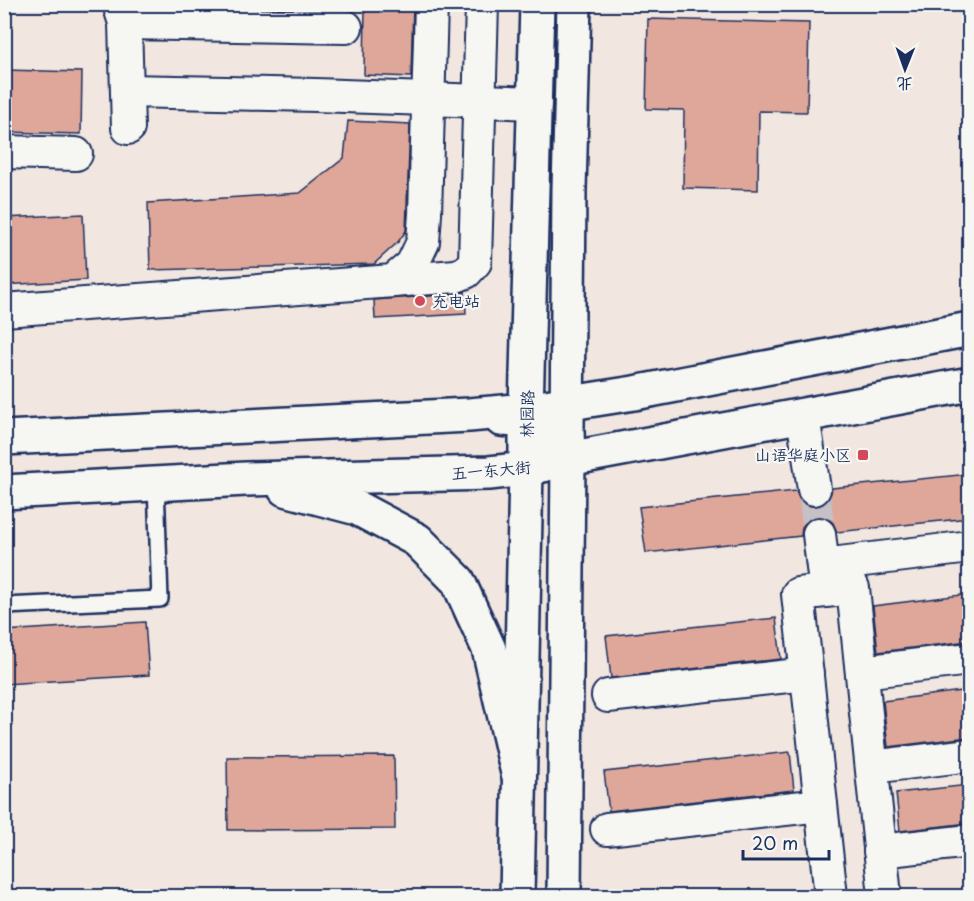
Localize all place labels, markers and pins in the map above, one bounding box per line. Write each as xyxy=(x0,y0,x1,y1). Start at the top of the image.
place label: 充电站 xyxy=(432,288,480,312)
marker: 充电站 xyxy=(413,294,427,308)
place label: 山语华庭小区 xyxy=(755,442,851,466)
marker: 山语华庭小区 xyxy=(856,448,870,462)

